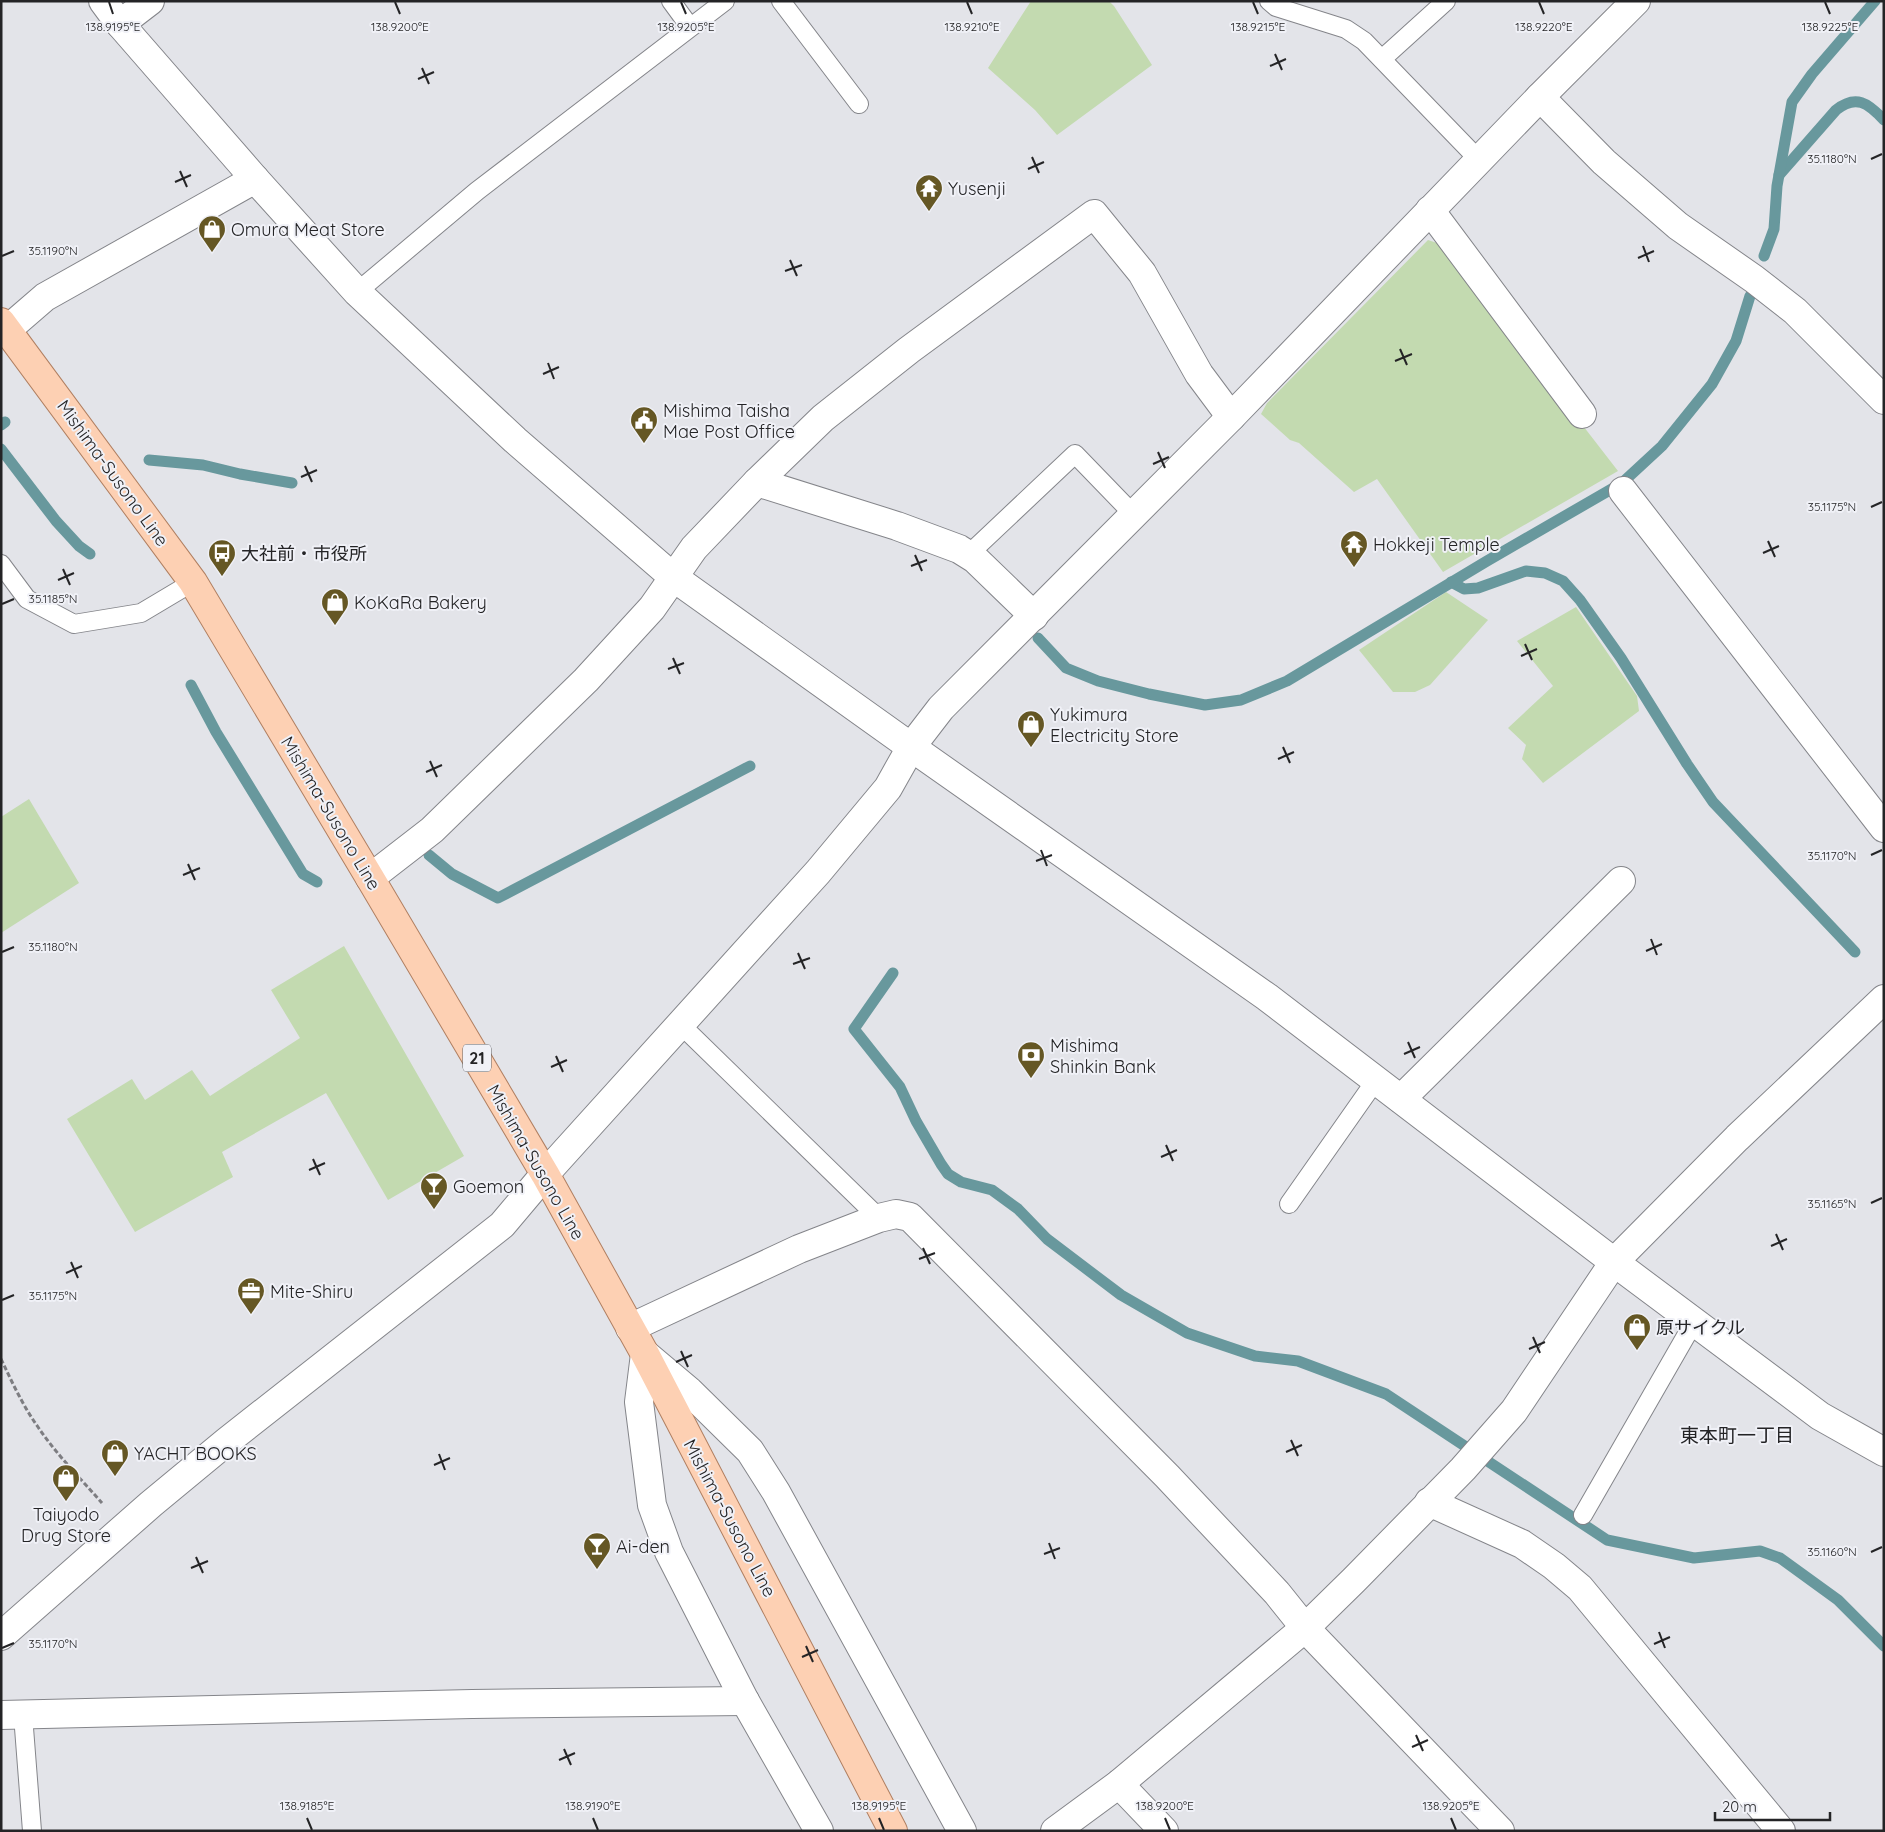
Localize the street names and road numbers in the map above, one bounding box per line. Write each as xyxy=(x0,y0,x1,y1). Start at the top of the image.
street label: Mishima-Susono Line xyxy=(52,395,174,551)
street label: Mishima-Susono Line xyxy=(276,732,386,894)
road number: 21 xyxy=(463,1044,491,1072)
street label: Mishima-Susono Line xyxy=(482,1080,590,1244)
street label: Mishima-Susono Line xyxy=(679,1435,781,1601)

